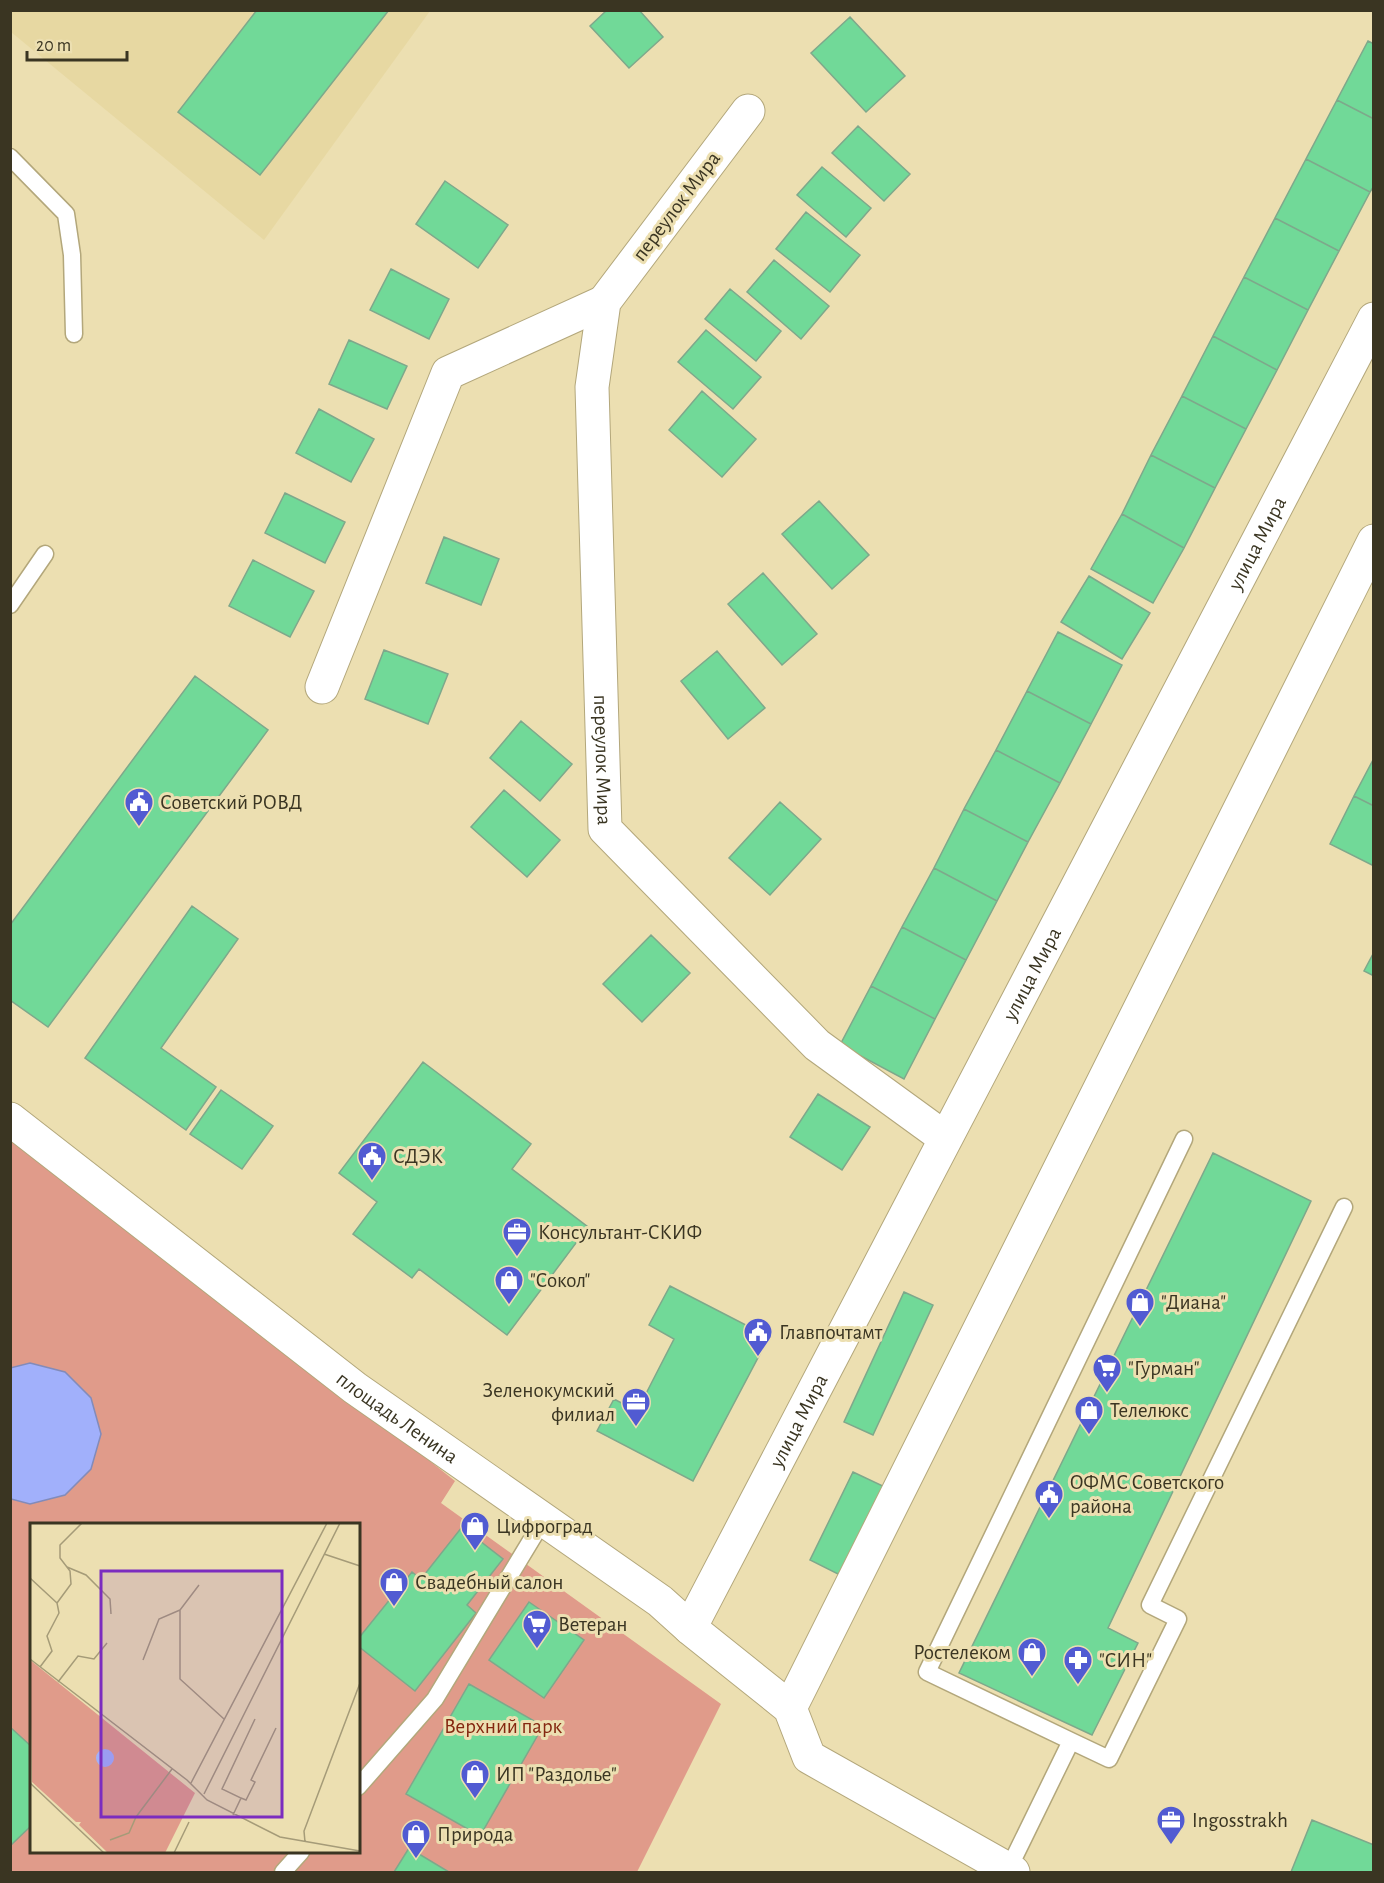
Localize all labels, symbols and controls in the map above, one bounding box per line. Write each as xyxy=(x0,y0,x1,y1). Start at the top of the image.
scale bar xyxy=(27,24,128,62)
text: 20 m xyxy=(36,37,71,55)
street label: переулок Мира xyxy=(629,147,724,265)
street label: улица Мира xyxy=(1224,493,1290,594)
street label: переулок Мира xyxy=(590,694,615,826)
public building icon: Советский РОВД xyxy=(123,786,155,828)
place label: Советский РОВД xyxy=(160,792,302,813)
street label: улица Мира xyxy=(999,924,1065,1025)
public building icon: СДЭК xyxy=(356,1140,388,1182)
place label: СДЭК xyxy=(393,1146,443,1167)
office icon: Консультант-СКИФ xyxy=(501,1216,533,1258)
place label: Консультант-СКИФ xyxy=(538,1222,702,1243)
shop icon: "Сокол" xyxy=(493,1264,525,1306)
place label: "Сокол" xyxy=(530,1270,590,1291)
shop icon: "Диана" xyxy=(1124,1286,1156,1328)
place label: "Диана" xyxy=(1161,1292,1226,1313)
public building icon: Главпочтамт xyxy=(742,1316,774,1358)
place label: Главпочтамт xyxy=(779,1322,883,1343)
supermarket icon: "Гурман" xyxy=(1091,1352,1123,1394)
place label: "Гурман" xyxy=(1128,1358,1200,1379)
street label: площадь Ленина xyxy=(332,1368,462,1468)
street label: улица Мира xyxy=(765,1370,832,1472)
place label: Зеленокумский филиал xyxy=(482,1380,615,1425)
office icon: Зеленокумский филиал xyxy=(620,1386,652,1428)
shop icon: Телелюкс xyxy=(1073,1394,1105,1436)
place label: Телелюкс xyxy=(1110,1400,1189,1421)
place label: OФМС Советского района xyxy=(1070,1472,1224,1517)
public building icon: OФМС Советского района xyxy=(1033,1478,1065,1520)
shop icon: Цифроград xyxy=(459,1510,491,1552)
place label: Цифроград xyxy=(496,1516,593,1537)
inset map xyxy=(30,1523,360,1853)
shop icon: Свадебный салон xyxy=(378,1566,410,1608)
place label: Свадебный салон xyxy=(415,1572,563,1593)
supermarket icon: Ветеран xyxy=(521,1608,553,1650)
place label: Ветеран xyxy=(558,1614,628,1635)
shop icon: Ростелеком xyxy=(1016,1636,1048,1678)
place label: Ростелеком xyxy=(913,1642,1011,1663)
pharmacy icon: "СИН" xyxy=(1062,1644,1094,1686)
place label: "СИН" xyxy=(1099,1650,1152,1671)
park label: Верхний парк xyxy=(444,1716,562,1737)
shop icon: ИП "Раздолье" xyxy=(459,1758,491,1800)
place label: ИП "Раздолье" xyxy=(496,1764,617,1785)
office icon: Ingosstrakh xyxy=(1155,1804,1187,1846)
place label: Ingosstrakh xyxy=(1192,1810,1288,1831)
shop icon: Природа xyxy=(400,1818,432,1860)
place label: Природа xyxy=(437,1824,514,1845)

